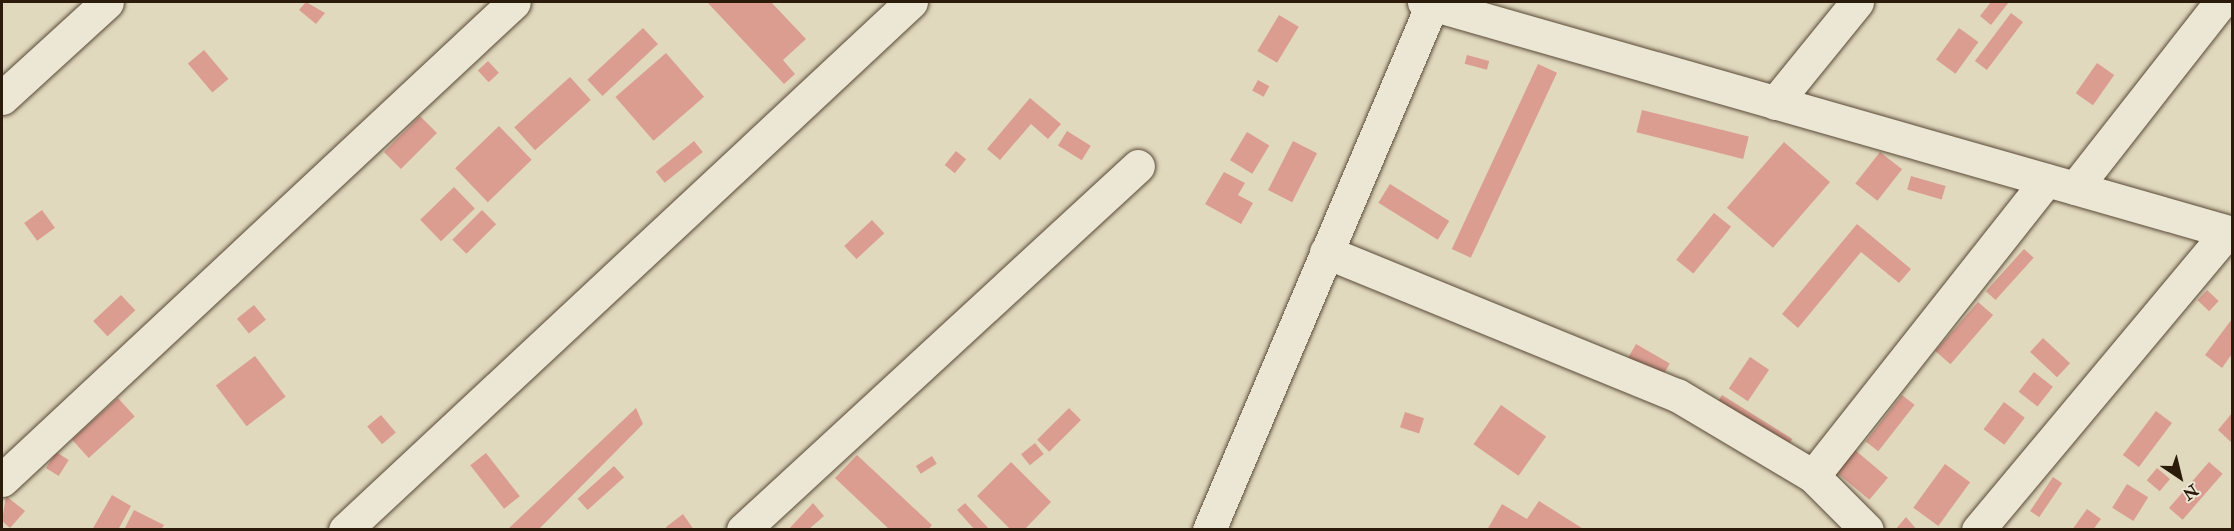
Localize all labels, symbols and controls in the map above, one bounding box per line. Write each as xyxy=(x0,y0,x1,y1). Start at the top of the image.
north arrow xyxy=(2150,447,2210,507)
text: N xyxy=(2179,479,2202,504)

